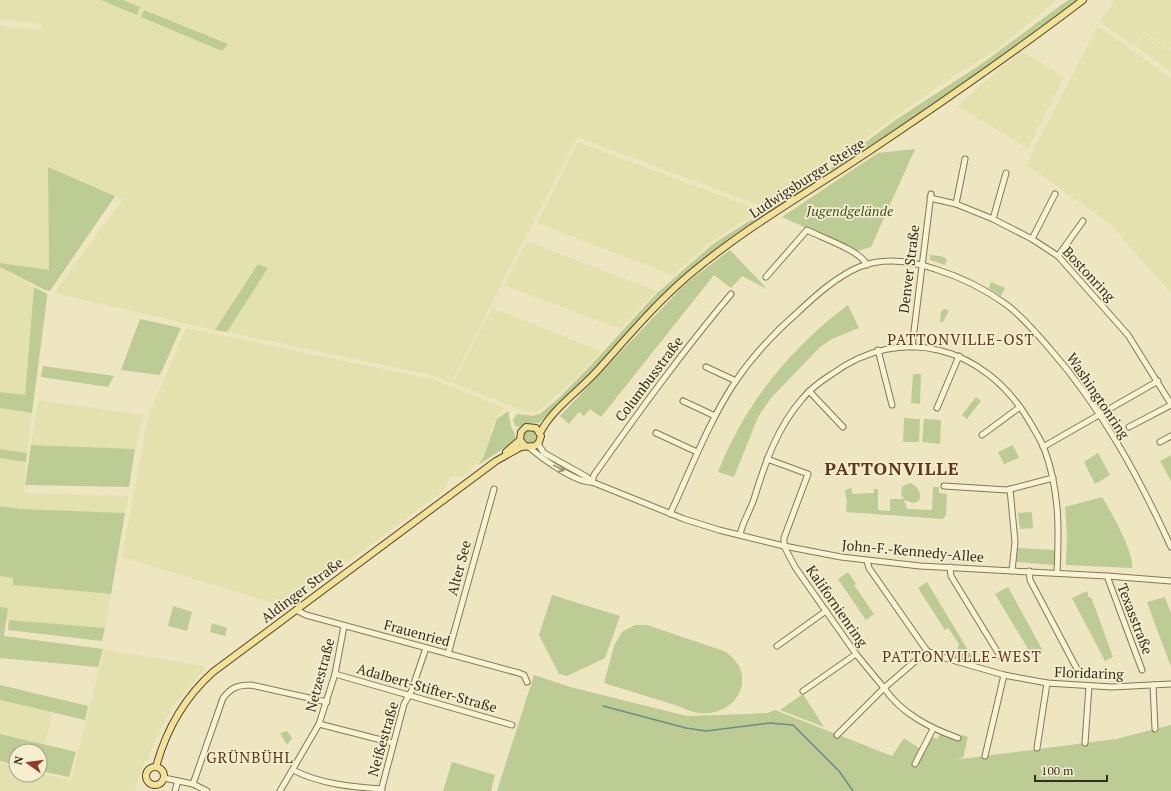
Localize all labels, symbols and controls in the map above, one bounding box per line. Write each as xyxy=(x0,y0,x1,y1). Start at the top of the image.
street label: Ludwigsburger Steige xyxy=(745,133,868,222)
park label: Jugendgelände xyxy=(806,201,894,220)
street label: Denver Straße xyxy=(894,224,923,314)
street label: Bostonring xyxy=(1059,242,1120,306)
district label: PATTONVILLE-OST xyxy=(887,329,1035,349)
street label: Columbusstraße xyxy=(610,332,687,425)
street label: Washingtonring xyxy=(1063,349,1135,443)
district label: PATTONVILLE xyxy=(824,456,960,480)
one-way arrow xyxy=(552,465,564,472)
street label: John-F.-Kennedy-Allee xyxy=(841,535,985,566)
street label: Alter See xyxy=(442,538,475,598)
street label: Aldinger Straße xyxy=(257,552,347,627)
street label: Kalifornienring xyxy=(802,561,873,651)
street label: Texasstraße xyxy=(1113,581,1158,657)
street label: Frauenried xyxy=(382,615,453,651)
street label: Netzestraße xyxy=(301,636,339,714)
district label: PATTONVILLE-WEST xyxy=(882,646,1042,666)
street label: Adalbert-Stifter-Straße xyxy=(355,658,499,717)
street label: Floridaring xyxy=(1054,662,1125,683)
street label: Neißestraße xyxy=(363,699,402,779)
north arrow xyxy=(8,743,48,783)
district label: GRÜNBÜHL xyxy=(206,747,294,767)
text: N xyxy=(10,754,26,766)
scale bar xyxy=(1035,757,1107,783)
text: 100 m xyxy=(1041,763,1074,778)

